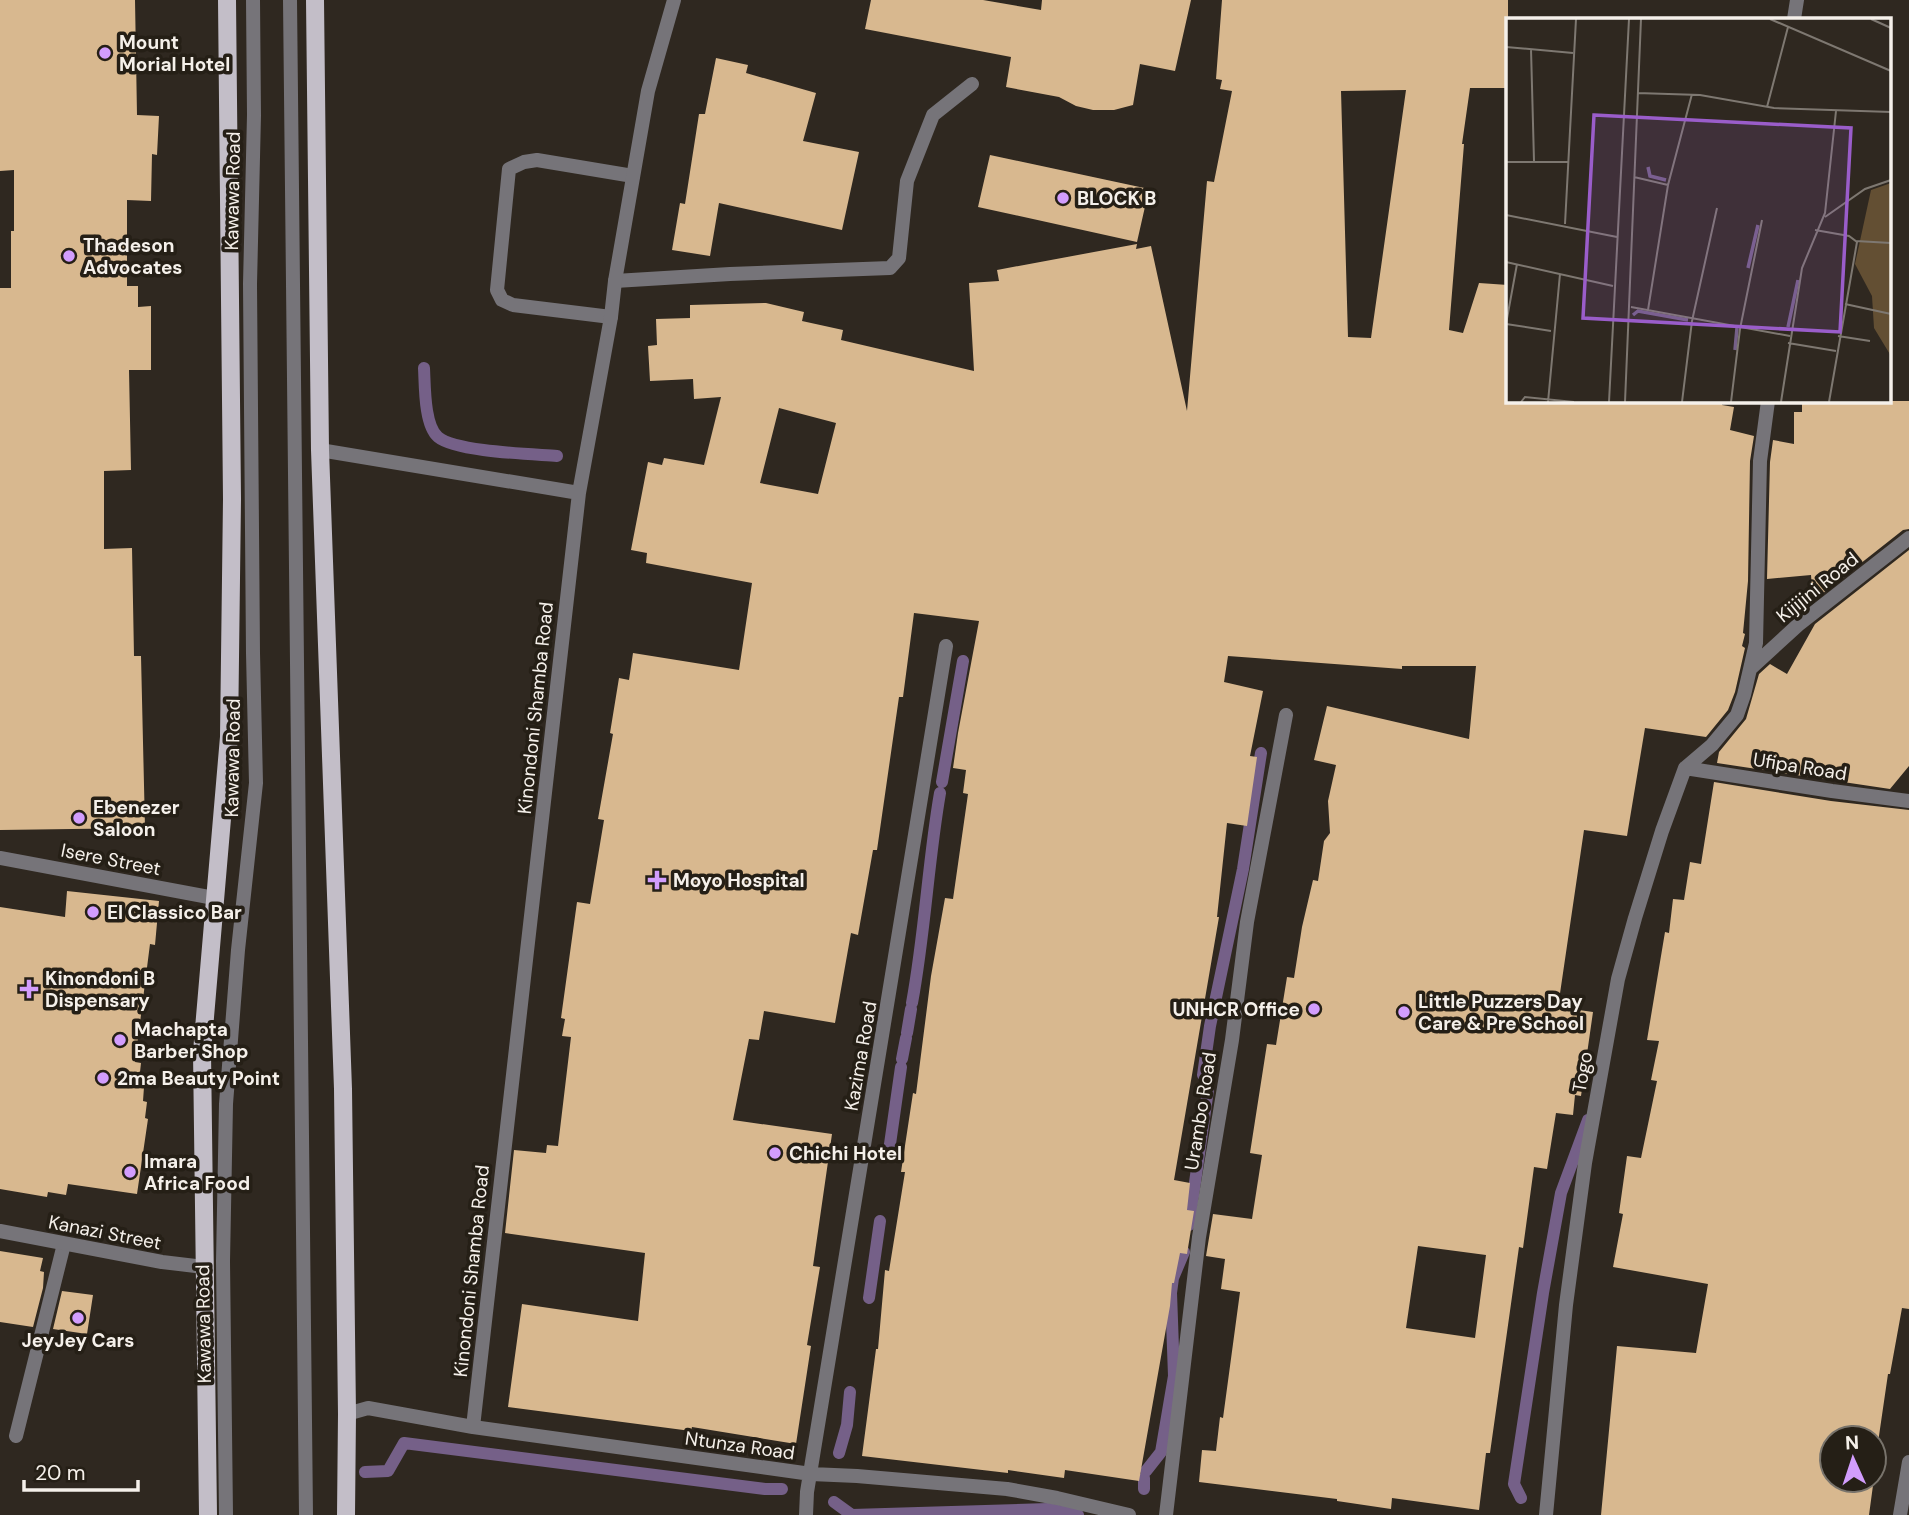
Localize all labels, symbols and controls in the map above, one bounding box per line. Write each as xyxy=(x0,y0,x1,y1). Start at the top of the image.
inset map xyxy=(1506,18,1892,402)
place label: Mount Morial Hotel xyxy=(119,30,230,77)
marker: Mount Morial Hotel xyxy=(97,45,113,61)
street label: Kawawa Road xyxy=(219,131,246,251)
place label: BLOCK B xyxy=(1077,186,1156,211)
marker: BLOCK B xyxy=(1055,190,1071,206)
place label: Thadeson Advocates xyxy=(83,233,182,280)
marker: Thadeson Advocates xyxy=(61,248,77,264)
street label: Kijijini Road xyxy=(1771,547,1864,628)
street label: Kinondoni Shamba Road xyxy=(512,601,559,815)
street label: Kawawa Road xyxy=(219,698,246,818)
street label: Ufipa Road xyxy=(1751,747,1849,786)
place label: Ebenezer Saloon xyxy=(93,795,180,842)
marker: Ebenezer Saloon xyxy=(71,810,87,826)
street label: Isere Street xyxy=(59,838,163,881)
place label: Moyo Hospital xyxy=(673,868,805,893)
marker: Moyo Hospital xyxy=(647,870,667,890)
place label: El Classico Bar xyxy=(107,900,242,925)
marker: El Classico Bar xyxy=(85,904,101,920)
place label: Kinondoni B Dispensary xyxy=(45,966,155,1013)
marker: Kinondoni B Dispensary xyxy=(19,979,39,999)
place label: Little Puzzers Day Care & Pre School xyxy=(1418,989,1584,1036)
place label: UNHCR Office xyxy=(1173,997,1300,1022)
street label: Kazima Road xyxy=(839,999,882,1113)
marker: UNHCR Office xyxy=(1306,1001,1322,1017)
marker: Little Puzzers Day Care & Pre School xyxy=(1396,1004,1412,1020)
place label: Machapta Barber Shop xyxy=(134,1017,248,1064)
marker: Machapta Barber Shop xyxy=(112,1032,128,1048)
street label: Urambo Road xyxy=(1179,1050,1222,1172)
street label: Togo xyxy=(1567,1050,1598,1095)
place label: 2ma Beauty Point xyxy=(117,1066,280,1091)
marker: 2ma Beauty Point xyxy=(95,1070,111,1086)
place label: Chichi Hotel xyxy=(789,1141,902,1166)
marker: Chichi Hotel xyxy=(767,1145,783,1161)
place label: Imara Africa Food xyxy=(144,1149,250,1196)
marker: Imara Africa Food xyxy=(122,1164,138,1180)
street label: Kinondoni Shamba Road xyxy=(448,1164,495,1378)
street label: Kanazi Street xyxy=(46,1209,163,1256)
street label: Kawawa Road xyxy=(190,1264,217,1384)
marker: JeyJey Cars xyxy=(70,1310,86,1326)
place label: JeyJey Cars xyxy=(22,1328,134,1353)
north arrow xyxy=(1818,1424,1888,1494)
street label: Ntunza Road xyxy=(683,1425,796,1466)
text: N xyxy=(1845,1430,1860,1455)
scale bar xyxy=(24,1448,138,1492)
text: 20 m xyxy=(35,1459,86,1487)

